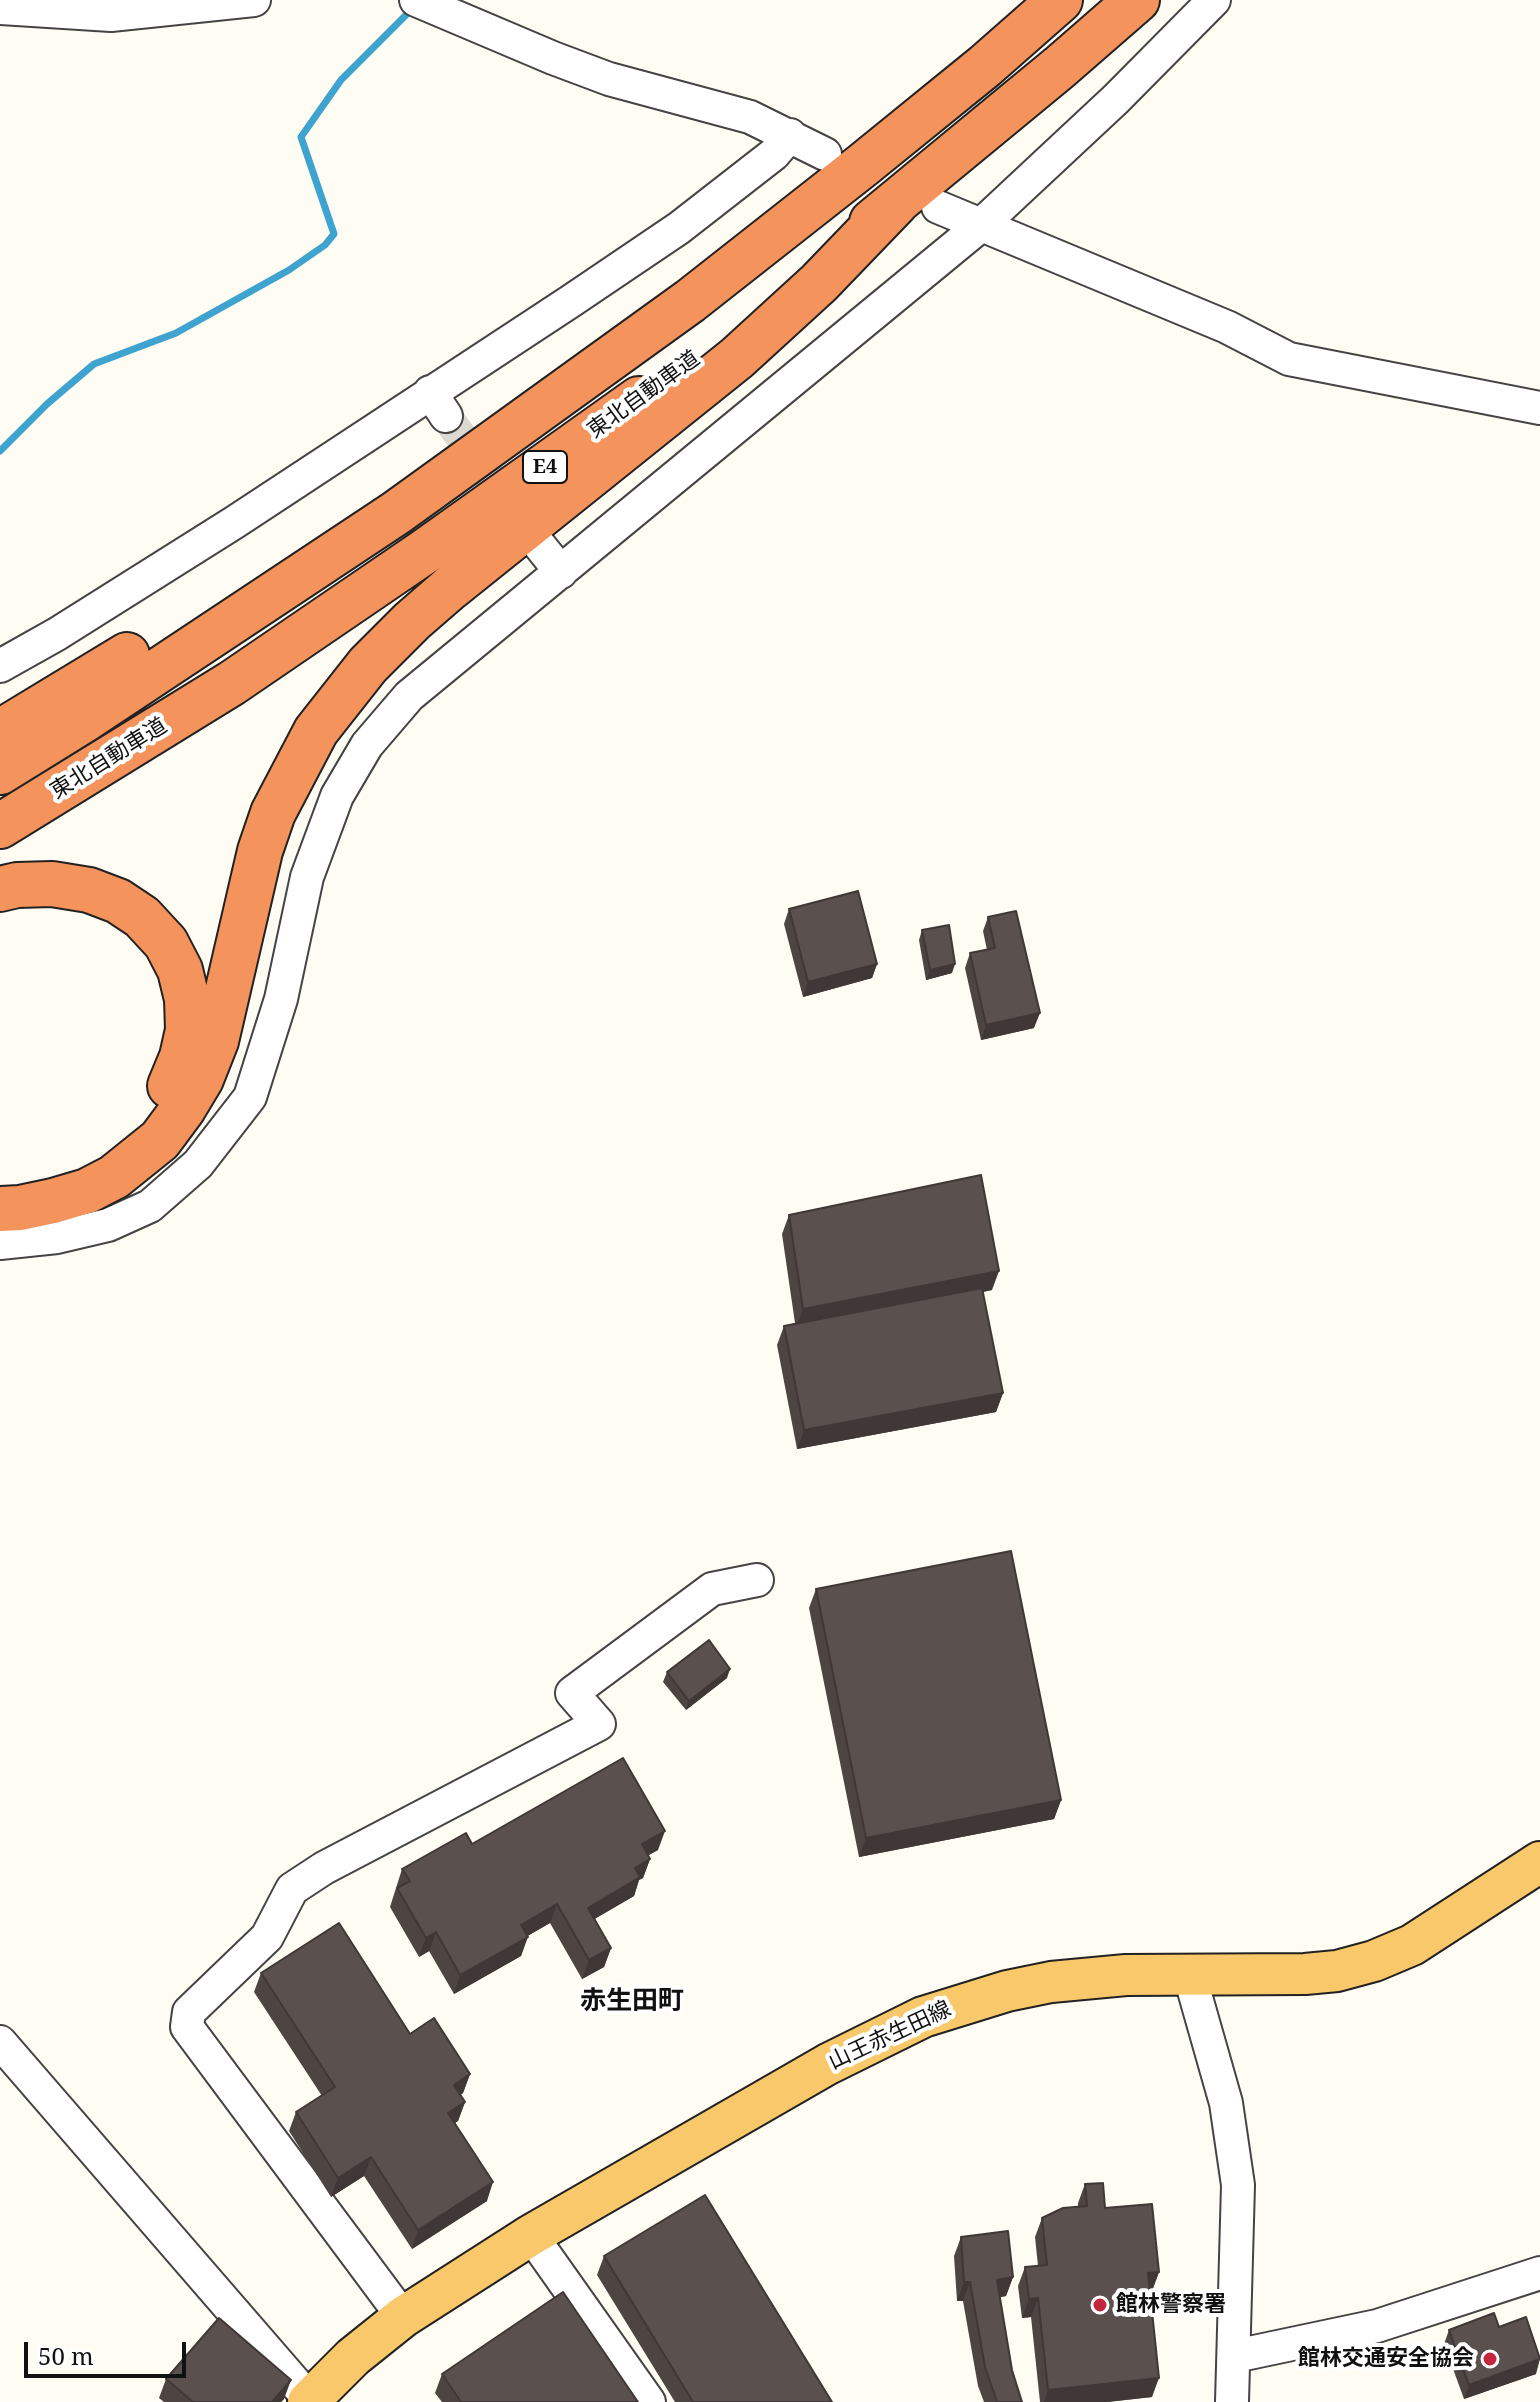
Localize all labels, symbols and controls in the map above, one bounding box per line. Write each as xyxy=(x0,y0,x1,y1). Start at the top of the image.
street label: 東北自動車道 xyxy=(583,346,705,444)
road number: E4 xyxy=(523,451,567,483)
street label: 東北自動車道 xyxy=(46,713,172,805)
district label: 赤生田町 xyxy=(580,1986,684,2018)
street label: 山王赤生田線 xyxy=(825,1996,955,2076)
place label: 館林警察署 xyxy=(1116,2292,1226,2318)
marker: 館林警察署 xyxy=(1091,2296,1109,2314)
scale bar xyxy=(28,2326,190,2376)
text: 50 m xyxy=(38,2339,94,2372)
place label: 館林交通安全協会 xyxy=(1298,2346,1474,2372)
marker: 館林交通安全協会 xyxy=(1481,2350,1499,2368)

